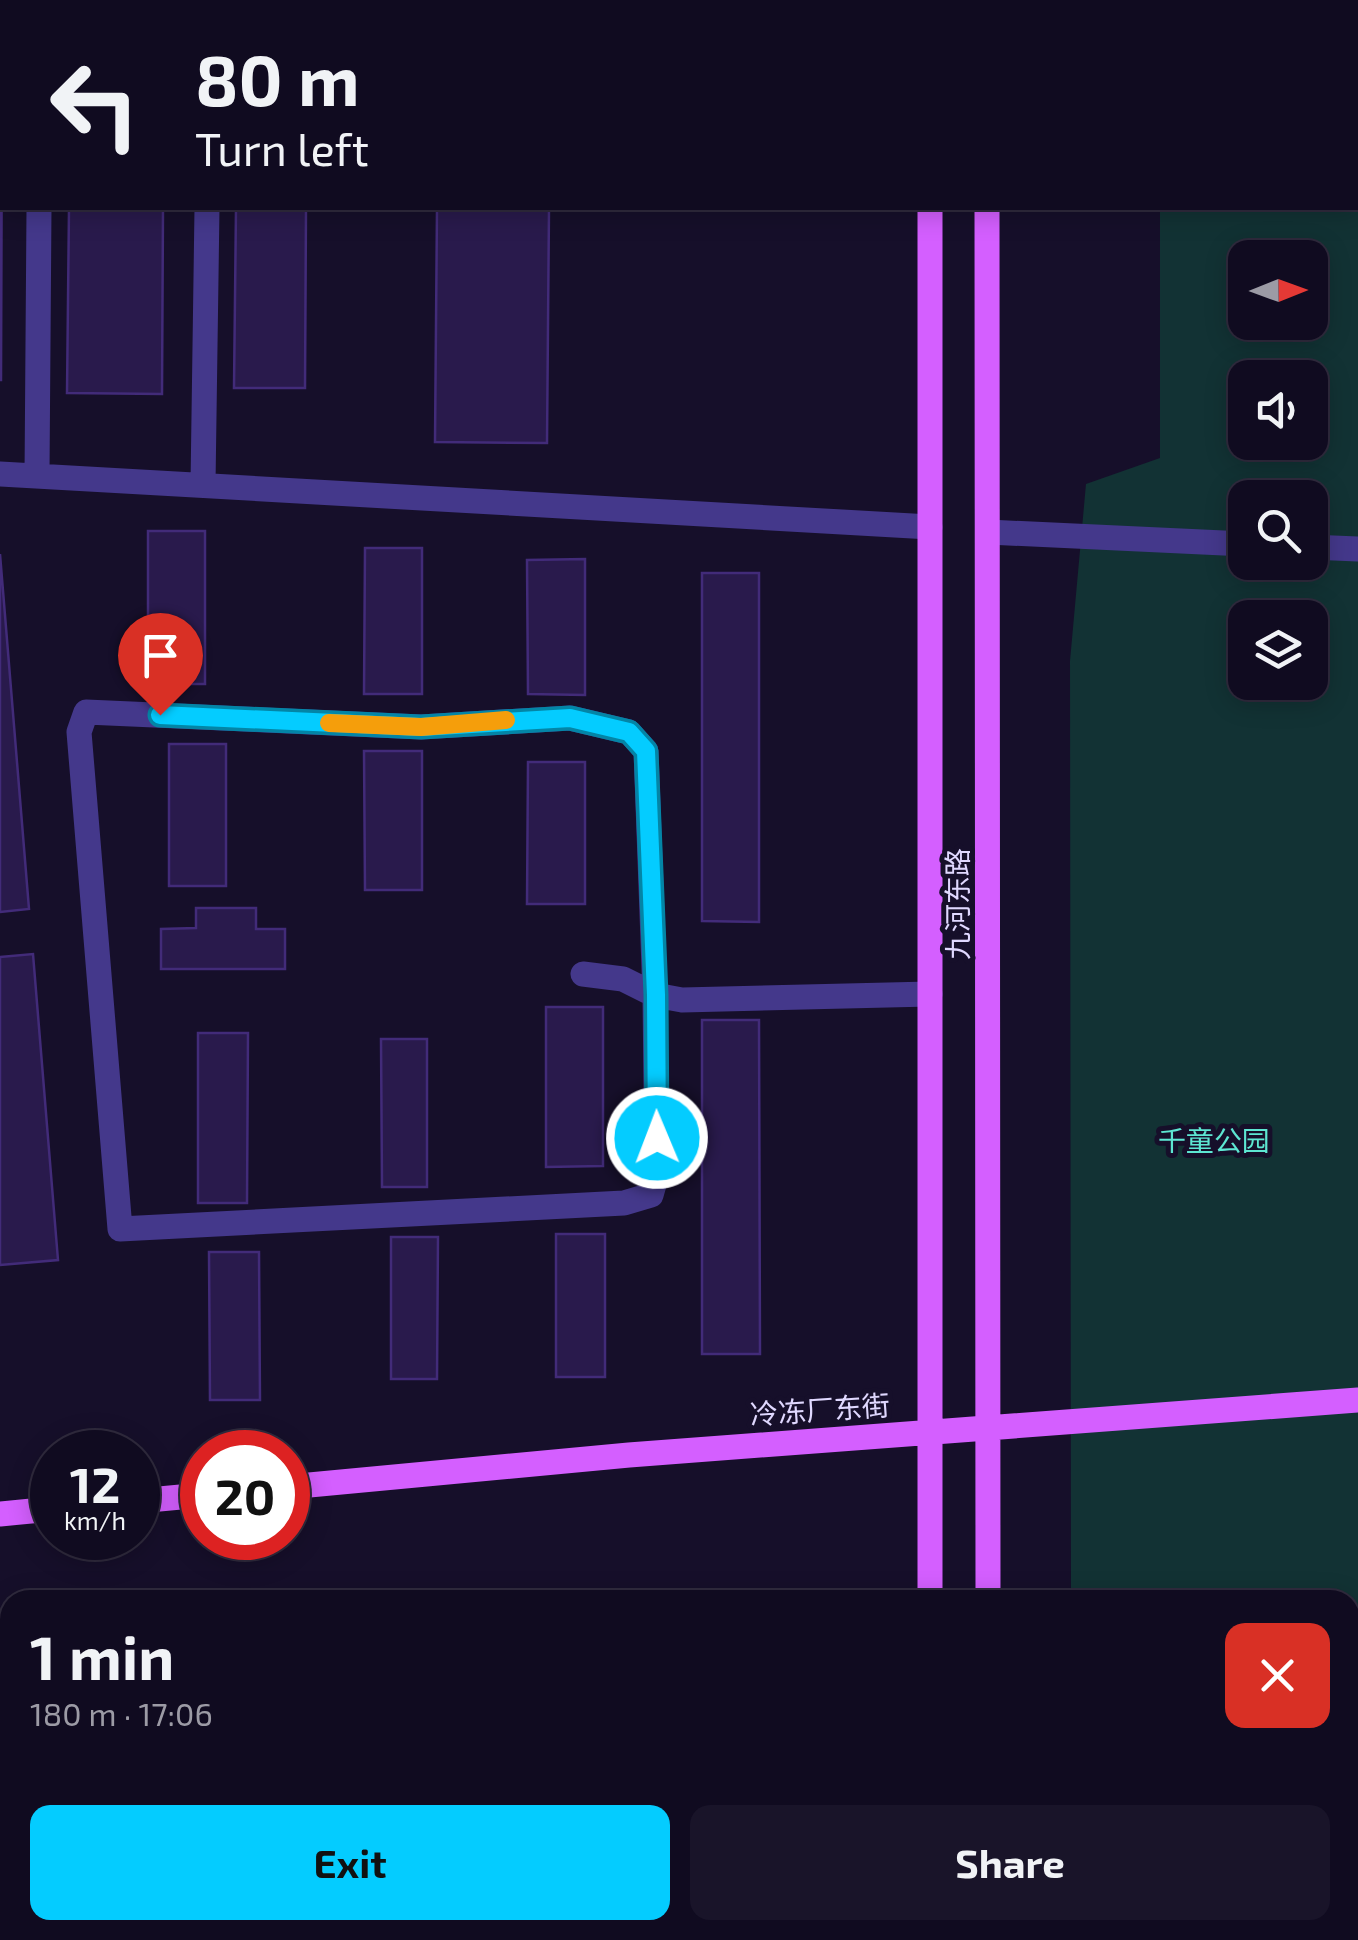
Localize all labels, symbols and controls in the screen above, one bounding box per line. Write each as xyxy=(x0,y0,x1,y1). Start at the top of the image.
text: 80 m xyxy=(195,36,360,120)
icon: left xyxy=(30,40,160,170)
text: Turn left xyxy=(195,121,369,175)
north arrow xyxy=(1228,240,1328,340)
map controls xyxy=(1228,240,1328,700)
button: sound xyxy=(1228,360,1328,460)
button: search xyxy=(1228,480,1328,580)
button: layers xyxy=(1228,600,1328,700)
pin xyxy=(118,613,203,716)
icon: arrive xyxy=(133,628,188,683)
street label: 九河东路 xyxy=(940,848,974,960)
position arrow xyxy=(605,1086,709,1190)
park label: 千童公园 xyxy=(1158,1123,1270,1157)
street label: 冷冻厂东街 xyxy=(749,1387,891,1431)
speed limit sign: 20 xyxy=(180,1430,310,1560)
text: 12 xyxy=(70,1453,120,1513)
text: km/h xyxy=(64,1505,126,1535)
text: 1 min xyxy=(30,1620,174,1692)
button: close xyxy=(1225,1623,1330,1728)
text: 180 m · 17:06 xyxy=(30,1694,213,1732)
button: Exit xyxy=(30,1805,670,1920)
button: Share xyxy=(690,1805,1330,1920)

